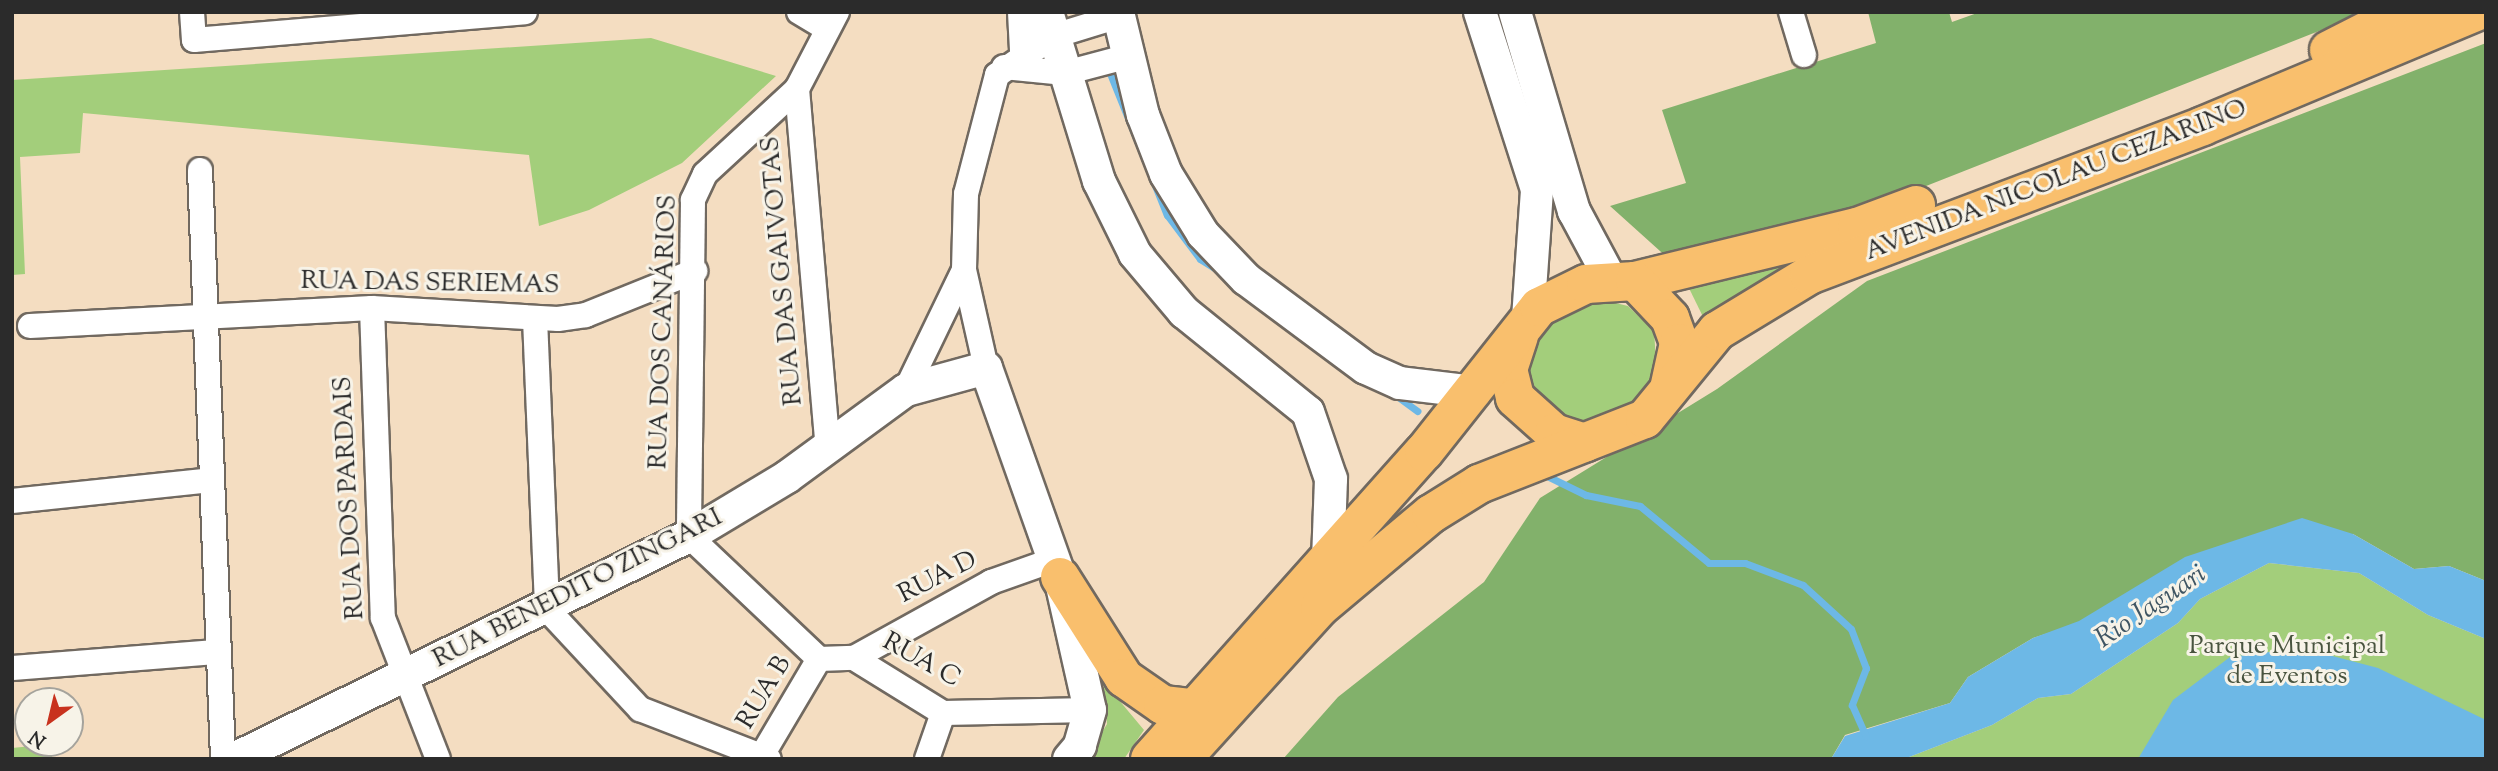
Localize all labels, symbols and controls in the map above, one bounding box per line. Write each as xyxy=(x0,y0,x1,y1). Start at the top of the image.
street label: AVENIDA NICOLAU CEZARINO xyxy=(1861,94,2251,268)
street label: RUA DAS GAIVOTAS xyxy=(756,135,810,407)
street label: RUA DOS CANÁRIOS xyxy=(644,194,684,470)
street label: RUA DAS SERIEMAS xyxy=(300,266,560,302)
street label: RUA DOS PARDAIS xyxy=(328,375,372,621)
street label: RUA BENEDITO ZINGARI xyxy=(428,502,728,676)
street label: RUA D xyxy=(893,545,983,611)
water label: Rio Jaguari xyxy=(2089,558,2213,656)
street label: RUA C xyxy=(877,627,965,695)
park label: Parque Municipal de Eventos xyxy=(2189,631,2385,692)
street label: RUA B xyxy=(731,651,799,735)
north arrow xyxy=(14,687,84,757)
text: N xyxy=(24,723,52,754)

